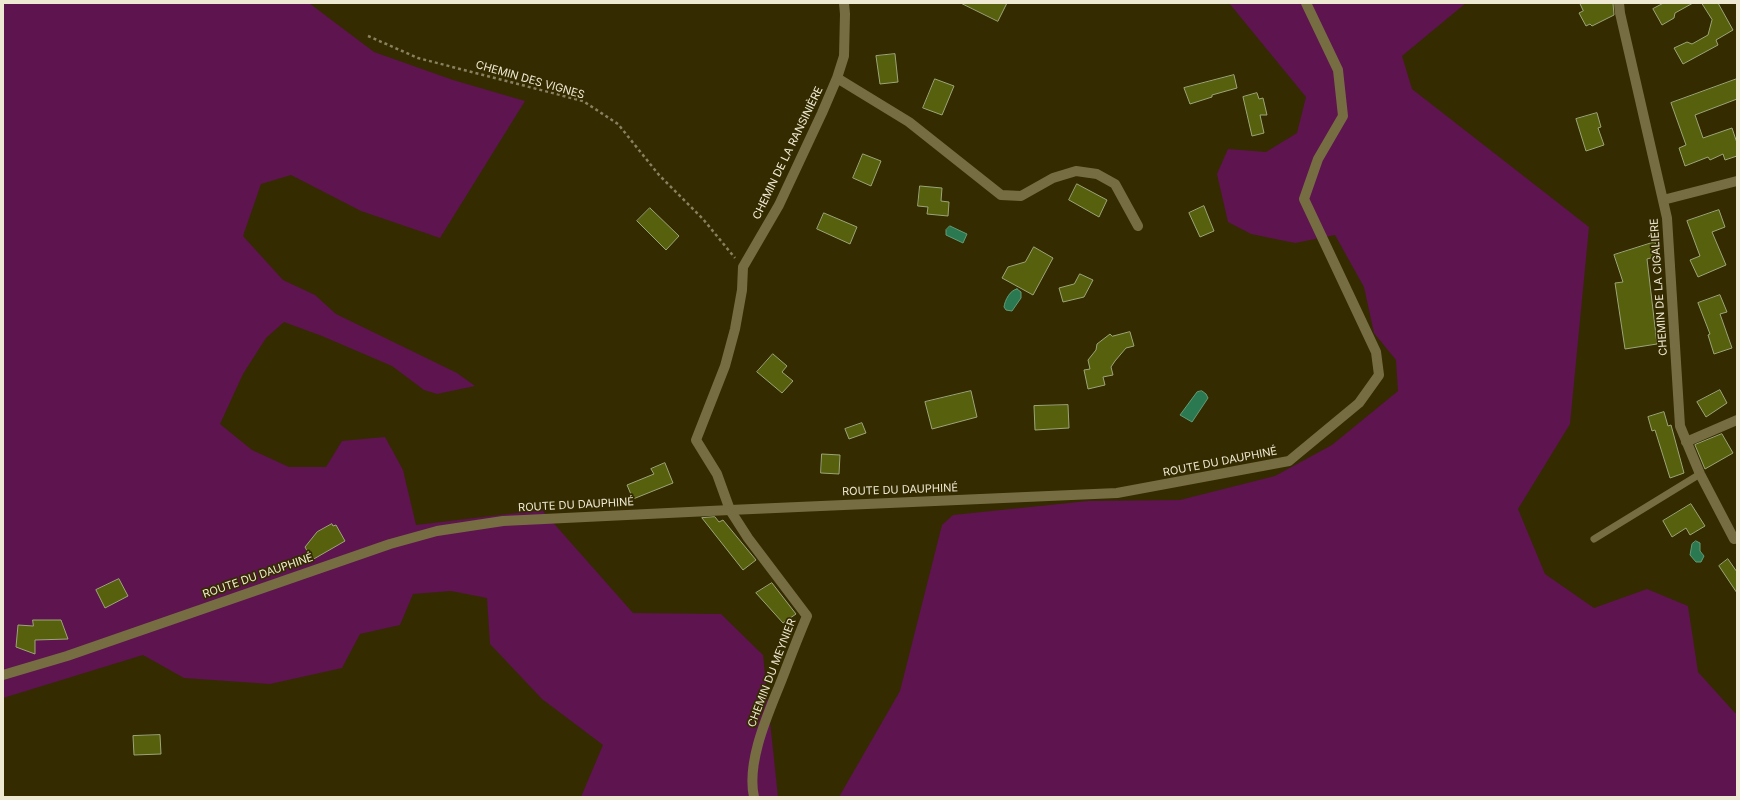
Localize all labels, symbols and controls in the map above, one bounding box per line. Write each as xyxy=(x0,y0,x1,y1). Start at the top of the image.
street label: CHEMIN DES VIGNES xyxy=(474,58,586,102)
street label: CHEMIN DE LA RANSINIÈRE xyxy=(750,84,826,222)
street label: CHEMIN DE LA CIGALIÈRE xyxy=(1648,218,1670,356)
street label: ROUTE DU DAUPHINÉ xyxy=(1162,444,1278,480)
street label: ROUTE DU DAUPHINÉ xyxy=(842,481,958,499)
street label: ROUTE DU DAUPHINÉ xyxy=(518,495,634,515)
street label: ROUTE DU DAUPHINÉ xyxy=(201,551,315,601)
street label: CHEMIN DU MEYNIER xyxy=(745,617,799,729)

